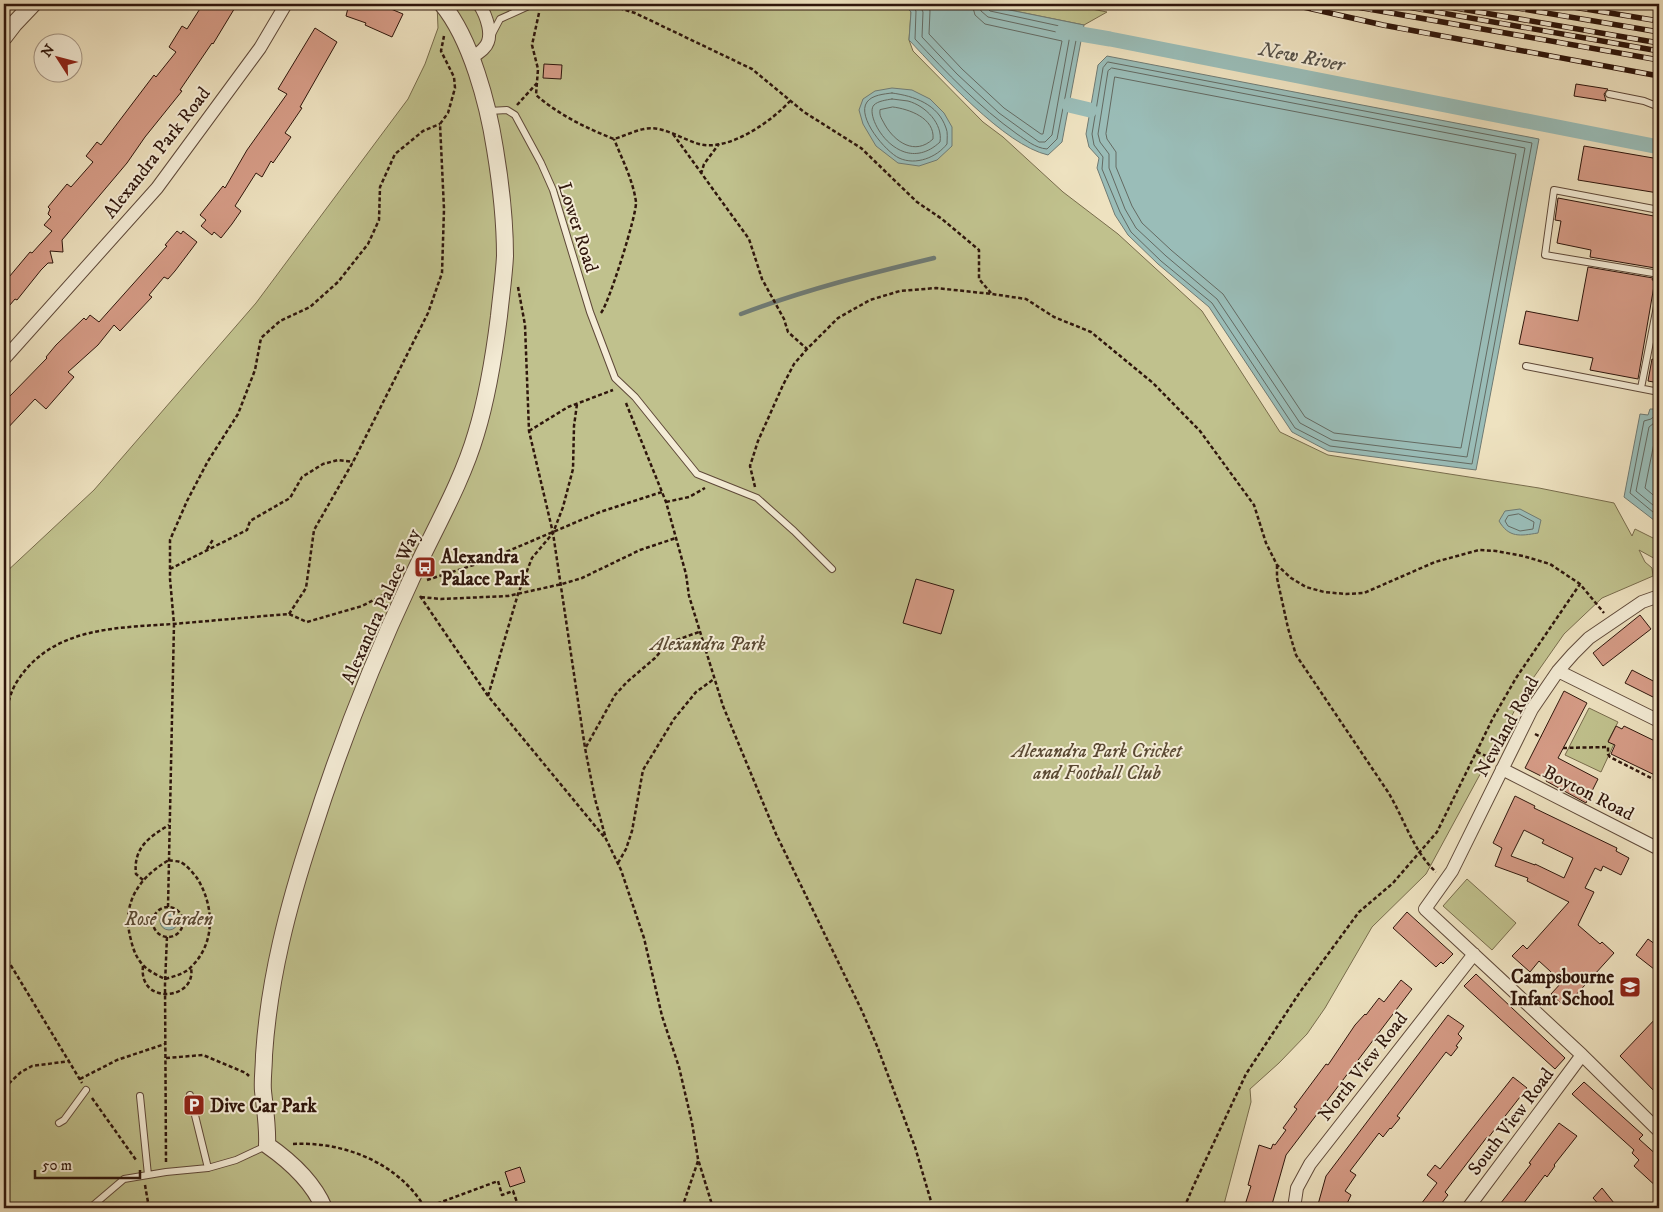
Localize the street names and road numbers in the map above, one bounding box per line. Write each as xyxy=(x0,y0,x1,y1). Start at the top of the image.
street label: Alexandra Park Road xyxy=(99,82,216,223)
street label: Lower Road xyxy=(552,179,603,276)
street label: Alexandra Palace Way xyxy=(337,524,426,688)
street label: Newland Road xyxy=(1470,672,1545,781)
street label: Boyton Road xyxy=(1539,761,1638,826)
street label: North View Road xyxy=(1314,1008,1413,1126)
street label: South View Road xyxy=(1463,1063,1559,1180)

